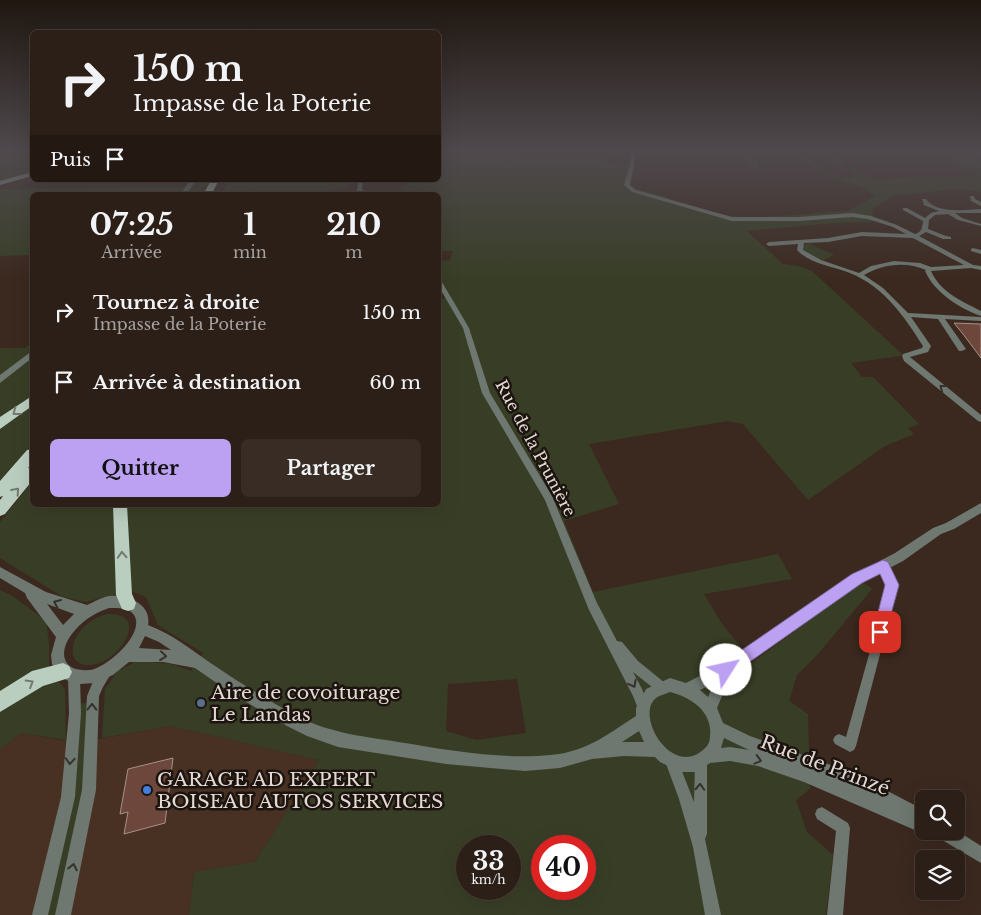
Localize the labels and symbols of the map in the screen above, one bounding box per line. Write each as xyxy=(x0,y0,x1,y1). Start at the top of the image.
street label: Rue de la Prunière xyxy=(492,376,580,520)
one-way arrow xyxy=(940,385,949,394)
one-way arrow xyxy=(12,406,22,415)
one-way arrow xyxy=(11,488,20,497)
one-way arrow xyxy=(116,551,127,559)
one-way arrow xyxy=(54,599,62,609)
pin xyxy=(859,611,901,653)
position arrow xyxy=(699,643,751,695)
one-way arrow xyxy=(159,650,167,661)
one-way arrow xyxy=(627,678,637,687)
one-way arrow xyxy=(24,679,33,689)
place label: Aire de covoiturage Le Landas xyxy=(210,681,401,726)
marker: Aire de covoiturage Le Landas xyxy=(195,697,207,709)
one-way arrow xyxy=(87,702,98,710)
street label: Rue de Prinzé xyxy=(757,730,893,800)
one-way arrow xyxy=(754,754,762,764)
one-way arrow xyxy=(65,757,76,765)
place label: GARAGE AD EXPERT BOISEAU AUTOS SERVICES xyxy=(157,768,443,813)
one-way arrow xyxy=(694,783,705,791)
marker: GARAGE AD EXPERT BOISEAU AUTOS SERVICES xyxy=(141,784,153,796)
speed limit sign: 40 xyxy=(531,835,596,900)
one-way arrow xyxy=(67,863,78,872)

